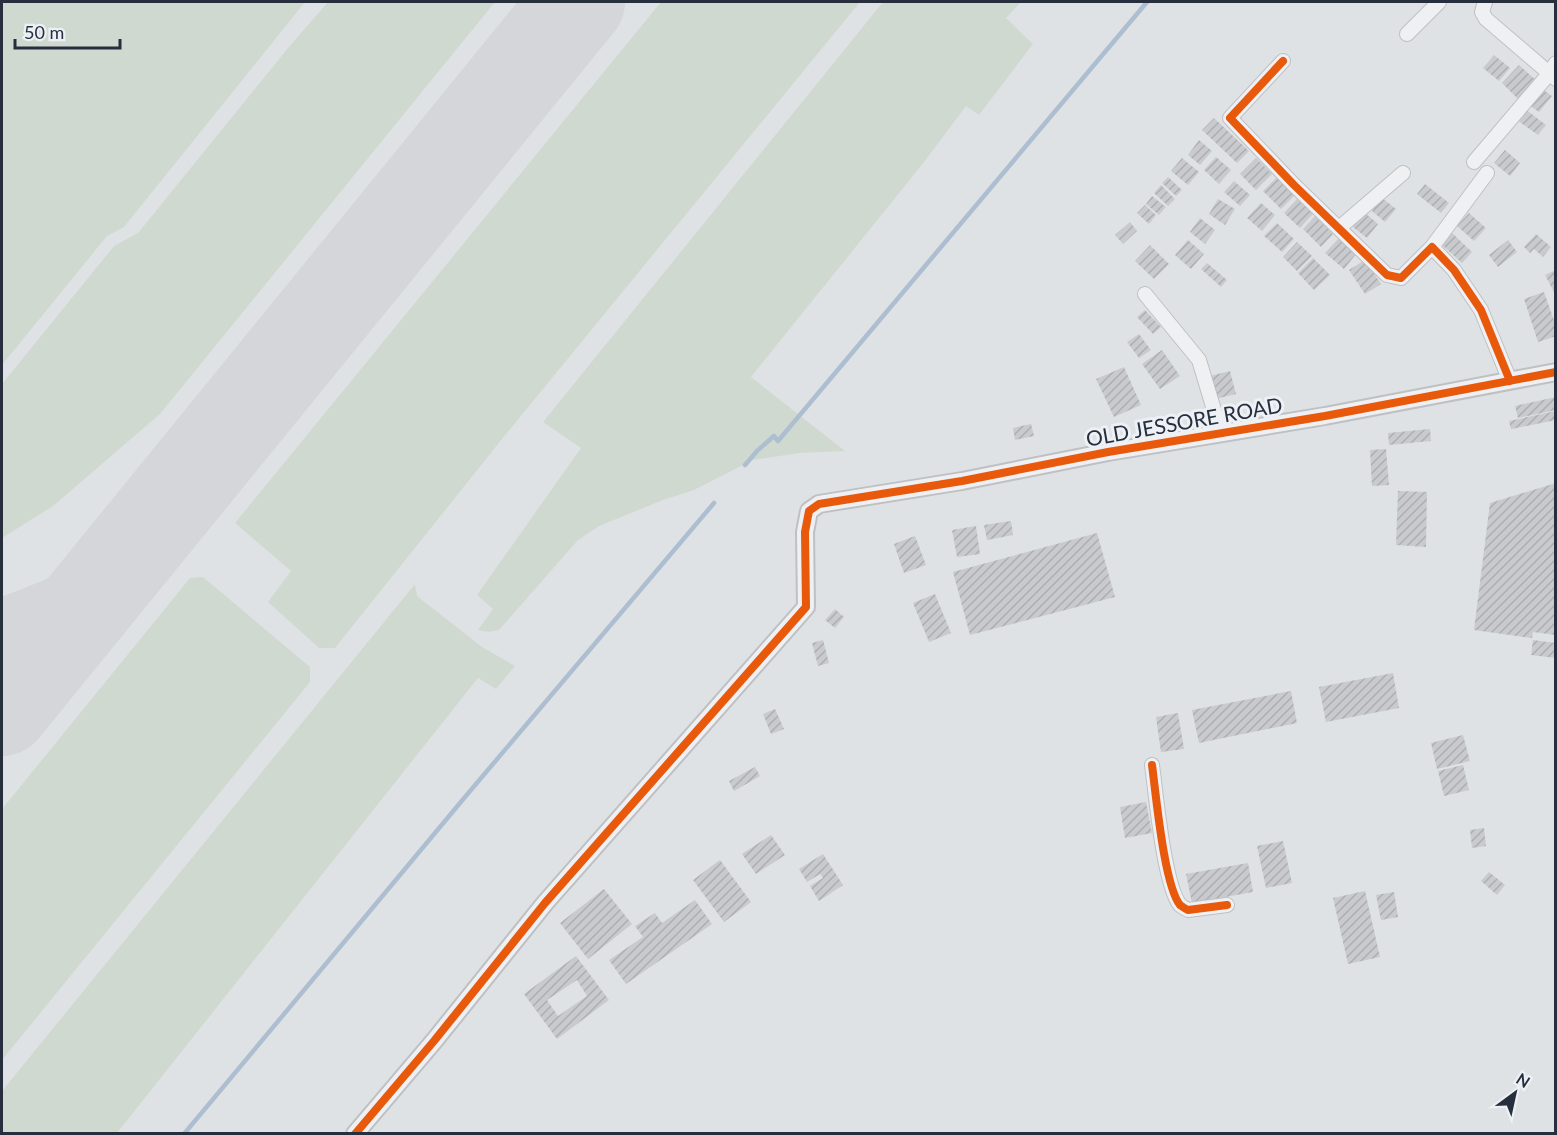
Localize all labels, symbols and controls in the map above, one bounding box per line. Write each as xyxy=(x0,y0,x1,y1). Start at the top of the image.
scale bar xyxy=(15,12,120,50)
text: 50 m xyxy=(24,21,64,43)
street label: OLD JESSORE ROAD xyxy=(1084,391,1284,451)
north arrow xyxy=(1485,1063,1545,1123)
text: N xyxy=(1513,1069,1534,1091)

